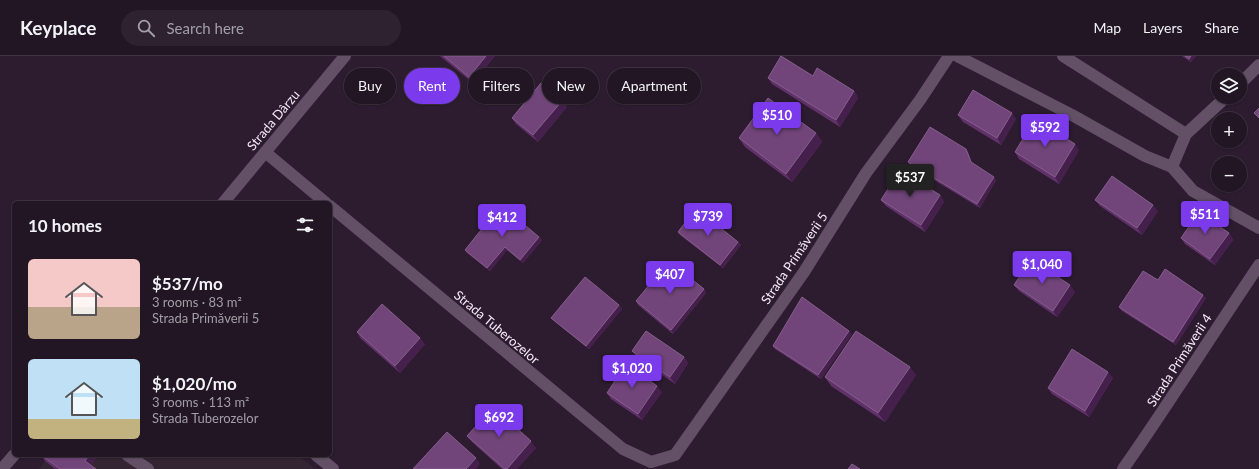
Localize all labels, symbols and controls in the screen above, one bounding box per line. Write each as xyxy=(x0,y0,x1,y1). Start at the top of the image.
search box xyxy=(121,10,401,46)
text: Keyplace xyxy=(20,16,97,39)
icon: search xyxy=(135,17,157,39)
text: Search here xyxy=(167,19,244,37)
text: Map xyxy=(1093,19,1121,36)
text: Layers xyxy=(1143,19,1183,36)
text: Share xyxy=(1205,19,1239,36)
chip: Buy xyxy=(344,68,396,104)
chip: Rent xyxy=(404,68,460,104)
chip: Filters xyxy=(468,68,534,104)
chip: New xyxy=(542,68,599,104)
chip: Apartment xyxy=(607,68,701,104)
map controls xyxy=(1211,68,1247,192)
button: layers xyxy=(1211,68,1247,104)
street label: Strada Dârzu xyxy=(243,87,303,153)
pin: $510 xyxy=(753,102,801,136)
text: $510 xyxy=(762,107,792,123)
button: + xyxy=(1211,112,1247,148)
pin: $592 xyxy=(1021,114,1069,148)
text: $592 xyxy=(1030,119,1060,135)
button: − xyxy=(1211,156,1247,192)
pin: $537 xyxy=(886,164,934,198)
text: $537 xyxy=(895,169,925,185)
pin: $511 xyxy=(1181,201,1229,235)
pin: $739 xyxy=(684,203,732,237)
pin: $412 xyxy=(478,204,526,238)
text: $511 xyxy=(1190,206,1220,222)
text: $739 xyxy=(693,208,723,224)
text: $412 xyxy=(487,209,517,225)
street label: Strada Primăverii 5 xyxy=(757,209,831,307)
icon: filters xyxy=(294,214,316,236)
text: 10 homes xyxy=(28,215,102,236)
pin: $1,040 xyxy=(1009,251,1075,285)
text: $1,040 xyxy=(1022,256,1062,272)
pin: $407 xyxy=(646,261,694,295)
text: $407 xyxy=(655,266,685,282)
text: $537/mo xyxy=(152,273,223,294)
icon: home xyxy=(60,275,108,323)
street label: Strada Tuberozelor xyxy=(451,287,543,367)
text: 3 rooms · 83 m² xyxy=(152,294,242,310)
text: Strada Primăverii 5 xyxy=(152,310,259,326)
street label: Strada Primăverii 4 xyxy=(1143,310,1215,409)
pin: $1,020 xyxy=(599,355,665,389)
text: $1,020 xyxy=(612,360,652,376)
text: $1,020/mo xyxy=(152,373,237,394)
icon: home xyxy=(60,375,108,423)
text: 3 rooms · 113 m² xyxy=(152,394,249,410)
pin: $692 xyxy=(475,404,523,438)
text: $692 xyxy=(484,409,514,425)
text: Strada Tuberozelor xyxy=(152,410,258,426)

